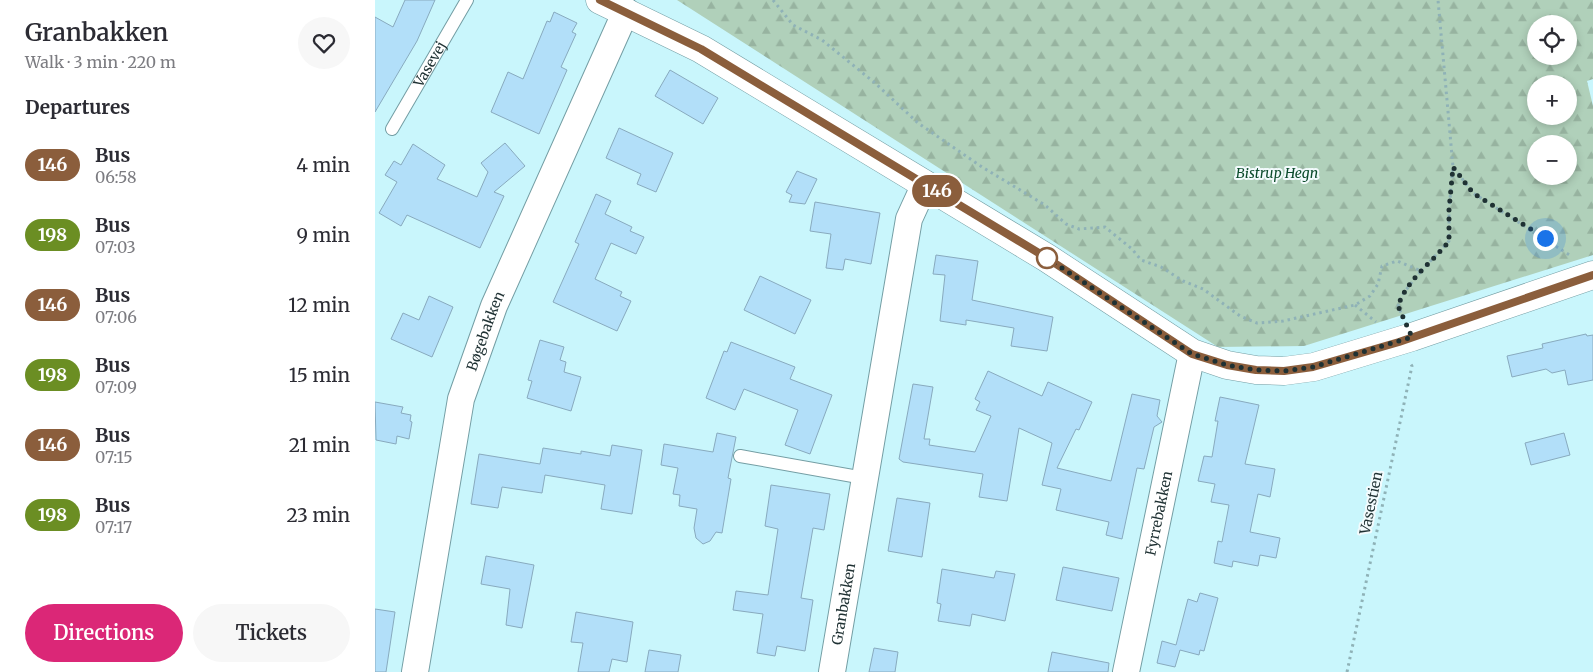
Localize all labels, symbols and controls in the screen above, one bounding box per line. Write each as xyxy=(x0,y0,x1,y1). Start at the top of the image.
map controls xyxy=(1527,15,1577,185)
button: locate xyxy=(1527,15,1577,65)
text: Granbakken xyxy=(25,17,168,48)
button: heart xyxy=(298,17,350,69)
street label: Vasevej xyxy=(409,38,450,91)
text: Walk · 3 min · 220 m xyxy=(25,52,176,72)
button: + xyxy=(1527,75,1577,125)
text: Departures xyxy=(25,95,130,119)
button: − xyxy=(1527,135,1577,185)
text: Bus xyxy=(95,143,130,167)
text: 146 xyxy=(38,153,67,176)
text: 4 min xyxy=(296,153,350,177)
park label: Bistrup Hegn xyxy=(1236,164,1318,182)
text: 06:58 xyxy=(95,167,137,187)
line badge: 146 xyxy=(908,175,966,207)
text: 146 xyxy=(922,179,952,202)
text: Bus xyxy=(95,213,130,237)
text: 198 xyxy=(38,223,67,246)
text: 9 min xyxy=(296,223,350,247)
your location xyxy=(1533,226,1558,251)
text: 07:03 xyxy=(95,237,136,257)
unlabelled marker xyxy=(1036,247,1058,269)
text: Bus xyxy=(95,283,130,307)
street label: Bøgebakken xyxy=(463,288,508,373)
text: 146 xyxy=(38,293,67,316)
text: 12 min xyxy=(288,293,350,317)
text: 07:06 xyxy=(95,307,137,327)
text: Bus xyxy=(95,353,130,377)
text: 198 xyxy=(38,363,67,386)
text: 15 min xyxy=(289,363,350,387)
text: 07:09 xyxy=(95,377,137,397)
text: Bus xyxy=(95,423,130,447)
text: 146 xyxy=(38,433,67,456)
text: 21 min xyxy=(289,433,350,457)
text: 07:15 xyxy=(95,447,133,467)
street label: Fyrrebakken xyxy=(1141,469,1176,557)
street label: Vasestien xyxy=(1355,470,1386,537)
text: Bus xyxy=(95,493,130,517)
text: 198 xyxy=(38,503,67,526)
text: 23 min xyxy=(286,503,350,527)
text: 07:17 xyxy=(95,517,132,537)
street label: Granbakken xyxy=(828,562,859,646)
button: Directions xyxy=(25,604,183,662)
button: Tickets xyxy=(193,604,350,662)

